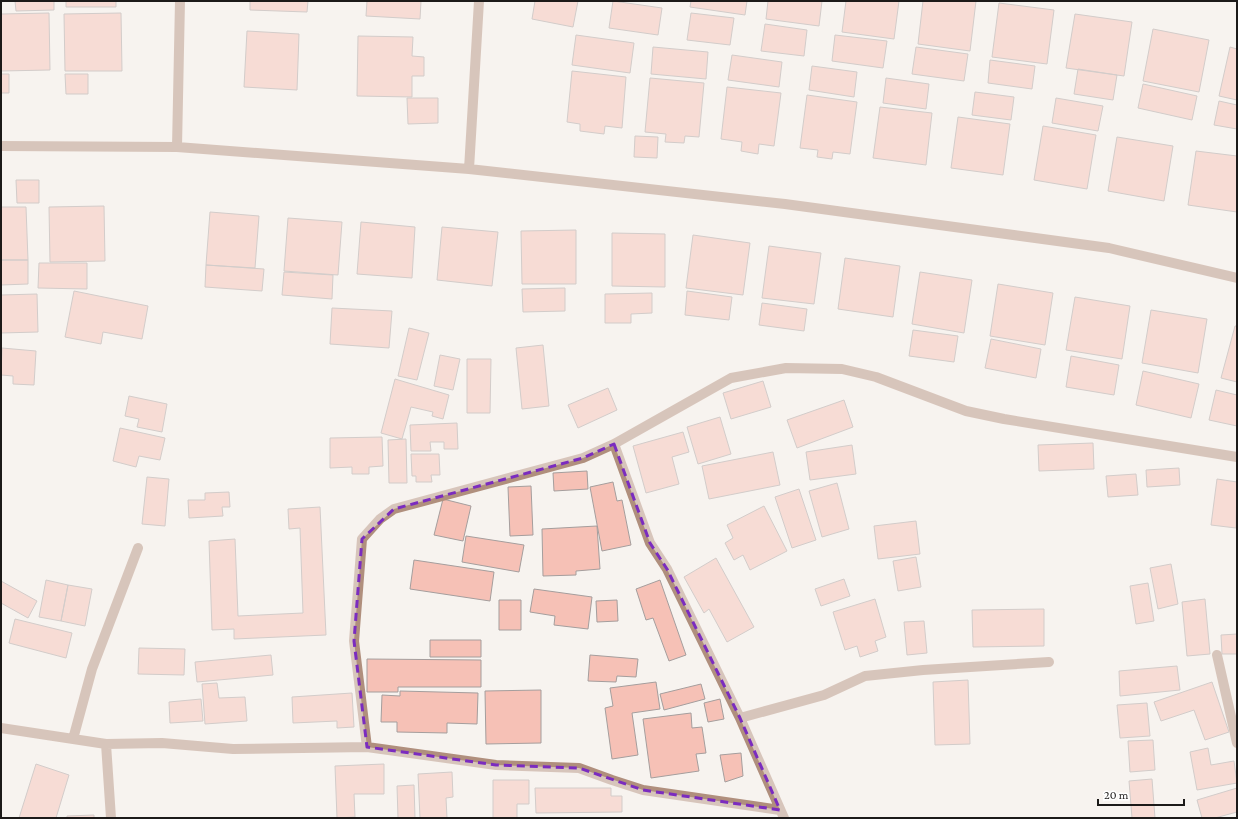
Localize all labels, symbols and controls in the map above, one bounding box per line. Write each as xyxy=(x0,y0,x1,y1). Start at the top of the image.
scale bar xyxy=(1098,781,1184,807)
text: 20 m xyxy=(1104,788,1129,802)

